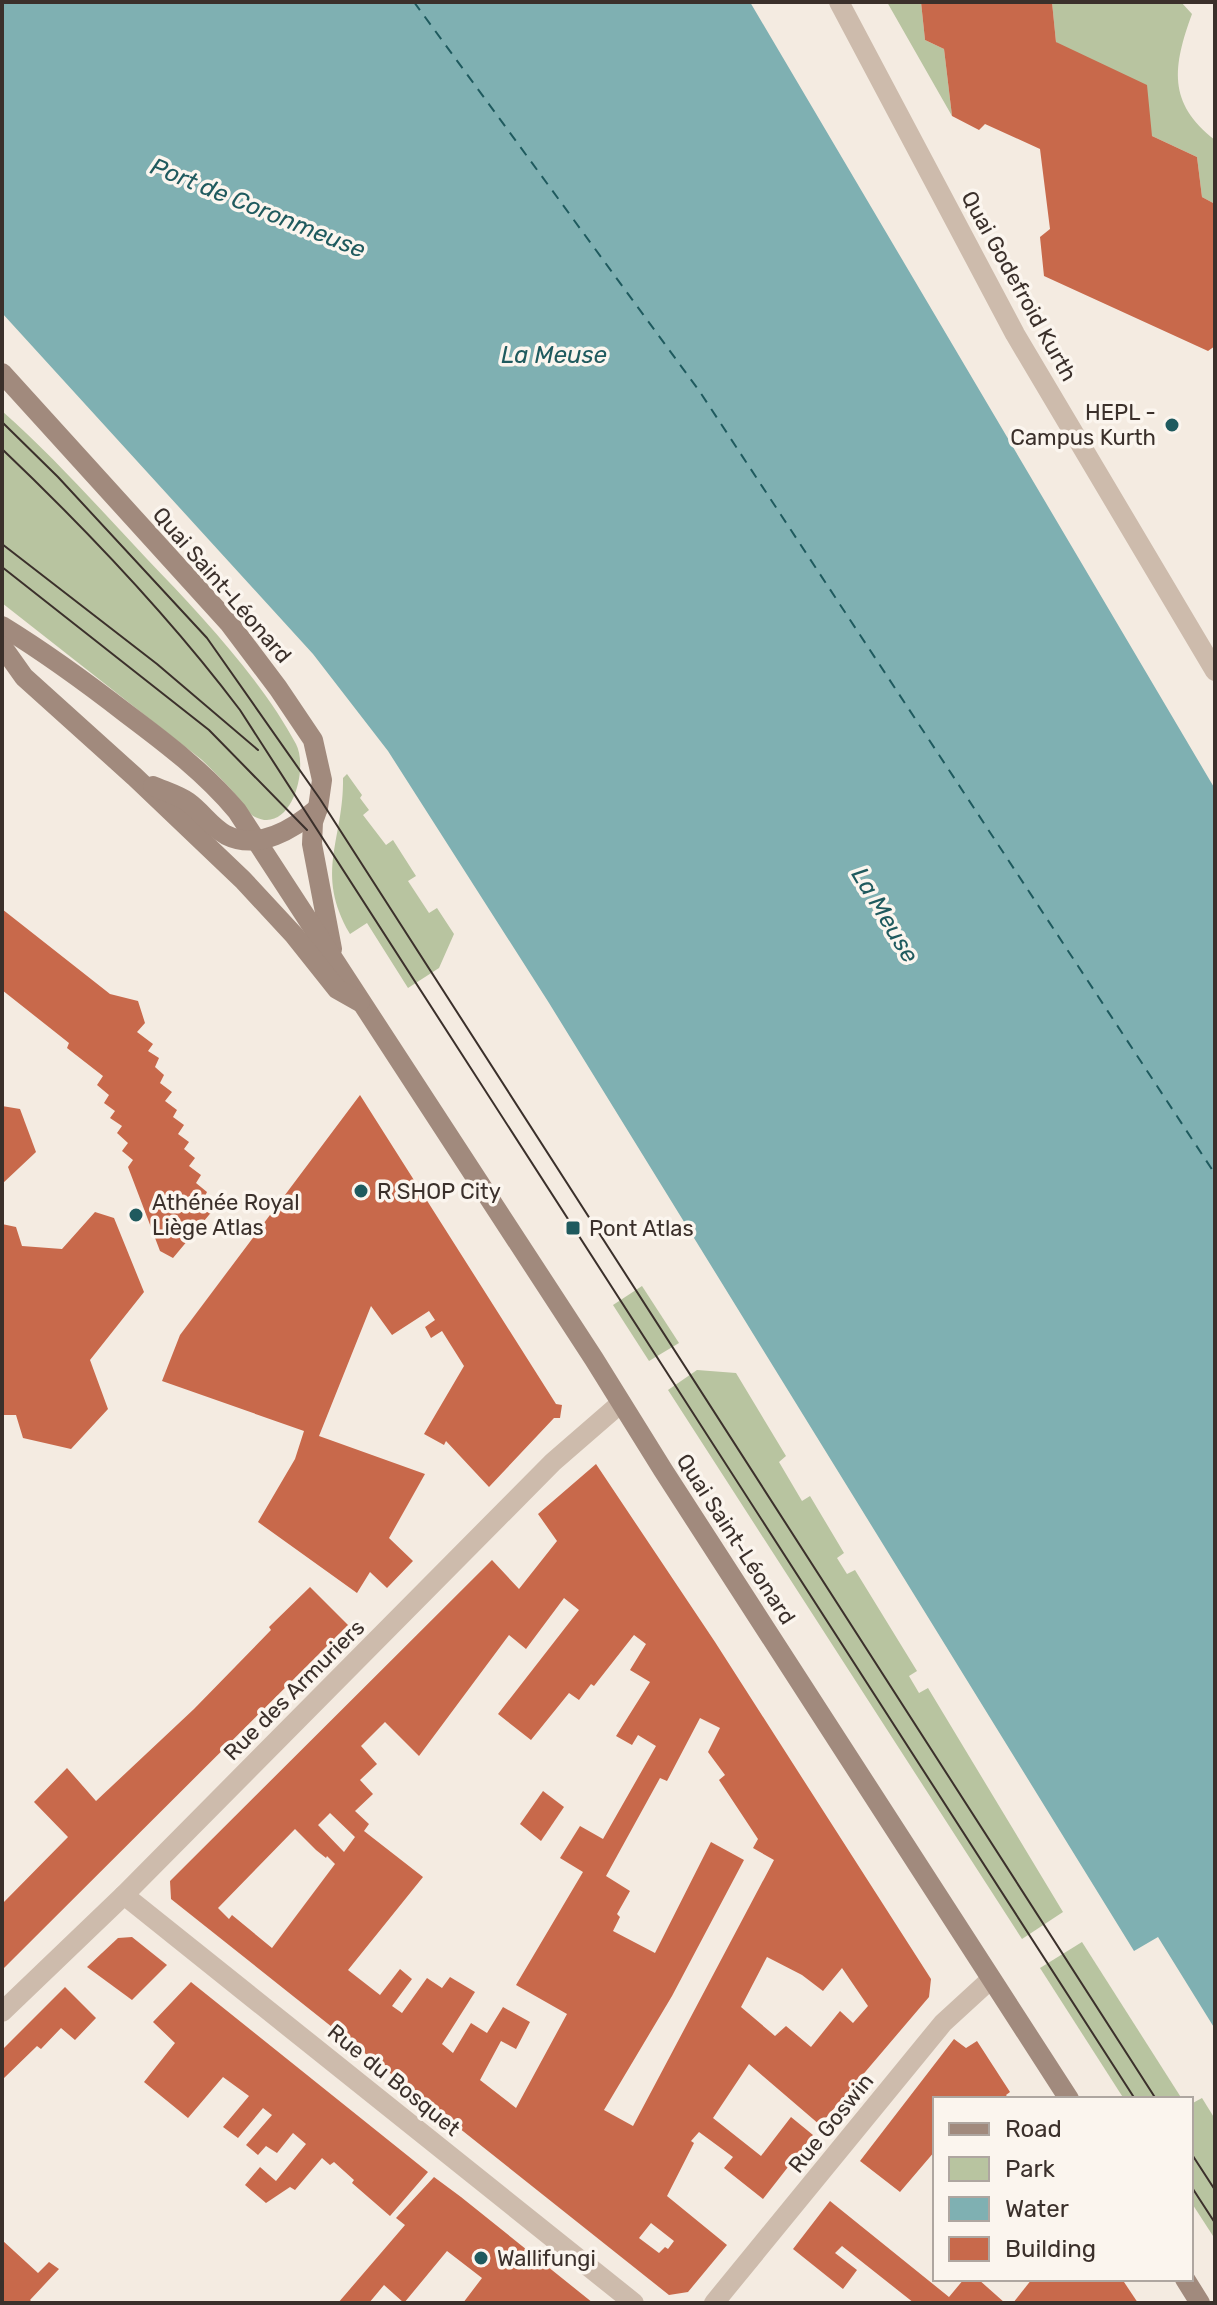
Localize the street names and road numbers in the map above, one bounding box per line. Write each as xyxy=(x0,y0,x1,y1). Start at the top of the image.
street label: Quai Godefroid Kurth xyxy=(955,186,1083,386)
street label: Quai Saint-Léonard xyxy=(147,501,297,669)
street label: Quai Saint-Léonard xyxy=(671,1449,801,1629)
street label: Rue des Armuriers xyxy=(218,1614,370,1766)
street label: Rue du Bosquet xyxy=(322,2018,466,2142)
street label: Rue Goswin xyxy=(783,2068,879,2178)

